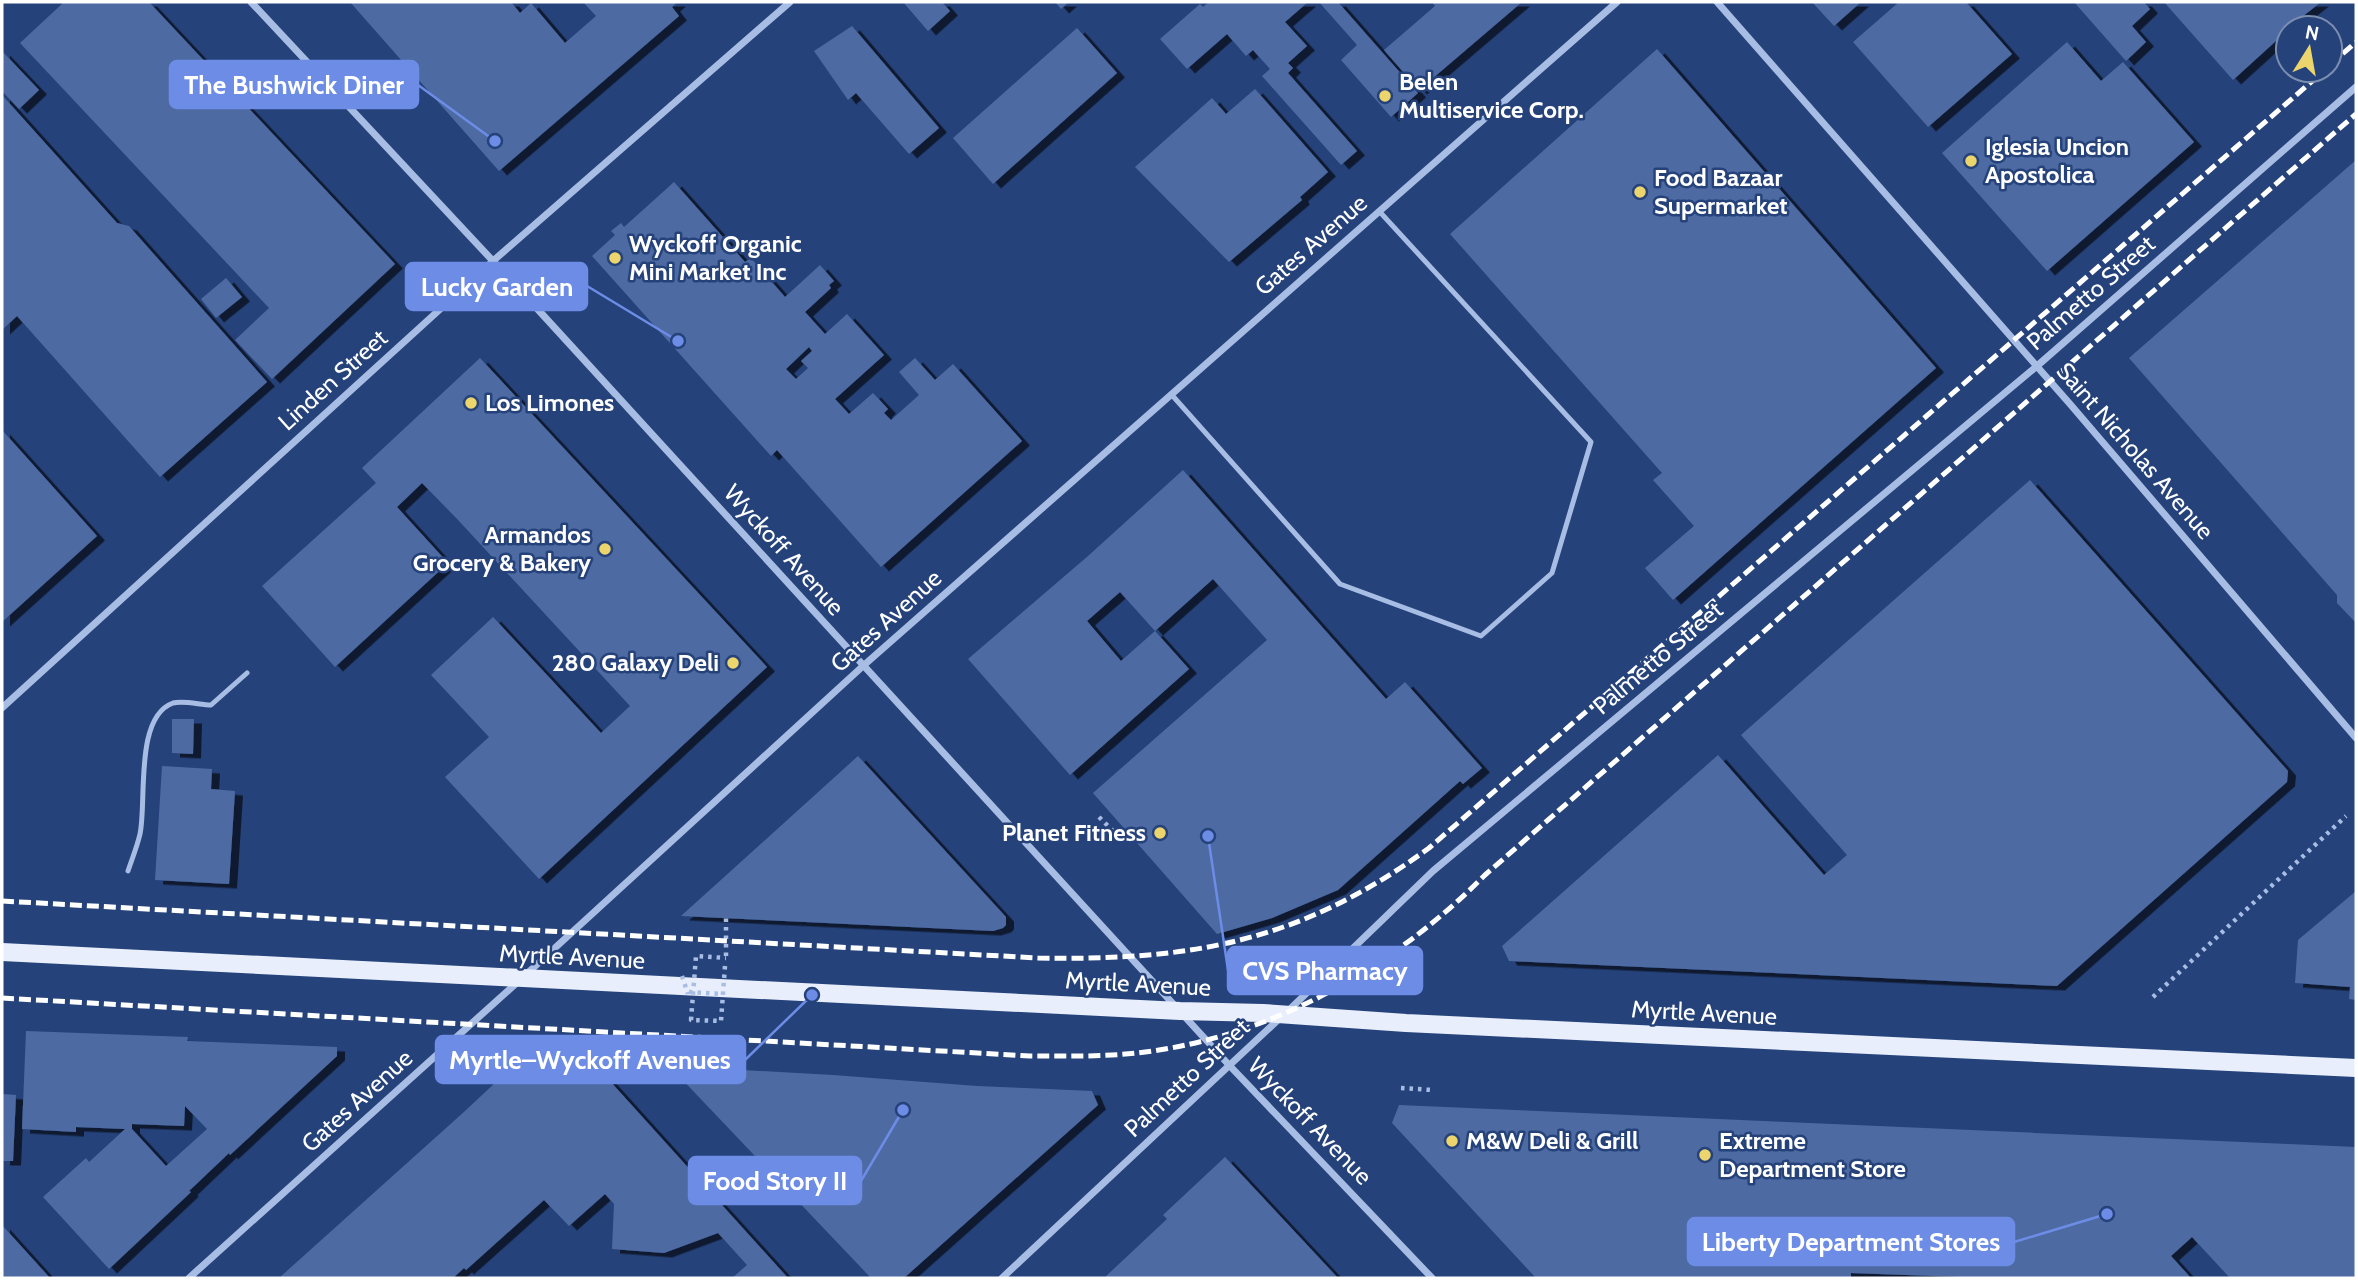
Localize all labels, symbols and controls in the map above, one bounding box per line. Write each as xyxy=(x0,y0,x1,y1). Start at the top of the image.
north arrow xyxy=(2274,14,2344,84)
text: N xyxy=(2303,20,2321,45)
callout: The Bushwick Diner xyxy=(170,61,418,108)
place label: Belen Multiservice Corp. xyxy=(1399,67,1584,124)
text: The Bushwick Diner xyxy=(184,69,404,101)
marker: Belen Multiservice Corp. xyxy=(1377,88,1393,104)
place label: Iglesia Uncion Apostolica xyxy=(1985,132,2129,189)
marker: Iglesia Uncion Apostolica xyxy=(1963,153,1979,169)
place label: Food Bazaar Supermarket xyxy=(1654,163,1788,220)
marker: Food Bazaar Supermarket xyxy=(1632,184,1648,200)
street label: Gates Avenue xyxy=(1249,188,1373,301)
place label: Wyckoff Organic Mini Market Inc xyxy=(629,229,802,286)
street label: Palmetto Street xyxy=(2021,229,2161,356)
marker: Wyckoff Organic Mini Market Inc xyxy=(607,250,623,266)
callout: Lucky Garden xyxy=(406,263,587,310)
text: Lucky Garden xyxy=(421,271,573,303)
street label: Linden Street xyxy=(272,323,393,436)
street label: Saint Nicholas Avenue xyxy=(2051,356,2220,545)
place label: Los Limones xyxy=(485,388,614,417)
marker: Los Limones xyxy=(463,395,479,411)
street label: Wyckoff Avenue xyxy=(718,478,851,621)
place label: Armandos Grocery & Bakery xyxy=(413,520,591,577)
marker: Armandos Grocery & Bakery xyxy=(597,541,613,557)
street label: Gates Avenue xyxy=(824,563,947,678)
street label: Palmetto Street xyxy=(1587,595,1728,720)
place label: 280 Galaxy Deli xyxy=(552,648,719,677)
marker: 280 Galaxy Deli xyxy=(725,655,741,671)
place label: Planet Fitness xyxy=(1002,818,1146,847)
marker: Planet Fitness xyxy=(1152,825,1168,841)
street label: Myrtle Avenue xyxy=(498,938,646,975)
callout: CVS Pharmacy xyxy=(1228,947,1422,994)
text: CVS Pharmacy xyxy=(1242,955,1408,987)
street label: Myrtle Avenue xyxy=(1064,965,1212,1002)
street label: Myrtle Avenue xyxy=(1630,994,1778,1031)
street label: Palmetto Street xyxy=(1118,1012,1255,1143)
callout: Myrtle–Wyckoff Avenues xyxy=(436,1036,745,1083)
street label: Gates Avenue xyxy=(295,1043,418,1158)
text: Myrtle–Wyckoff Avenues xyxy=(449,1044,731,1076)
street label: Wyckoff Avenue xyxy=(1242,1051,1378,1190)
place label: M&W Deli & Grill xyxy=(1466,1126,1638,1155)
place label: Extreme Department Store xyxy=(1719,1126,1906,1183)
marker: M&W Deli & Grill xyxy=(1444,1133,1460,1149)
marker: Extreme Department Store xyxy=(1697,1147,1713,1163)
callout: Food Story II xyxy=(689,1157,861,1204)
text: Food Story II xyxy=(703,1165,847,1197)
callout: Liberty Department Stores xyxy=(1688,1218,2014,1265)
text: Liberty Department Stores xyxy=(1702,1226,2000,1258)

